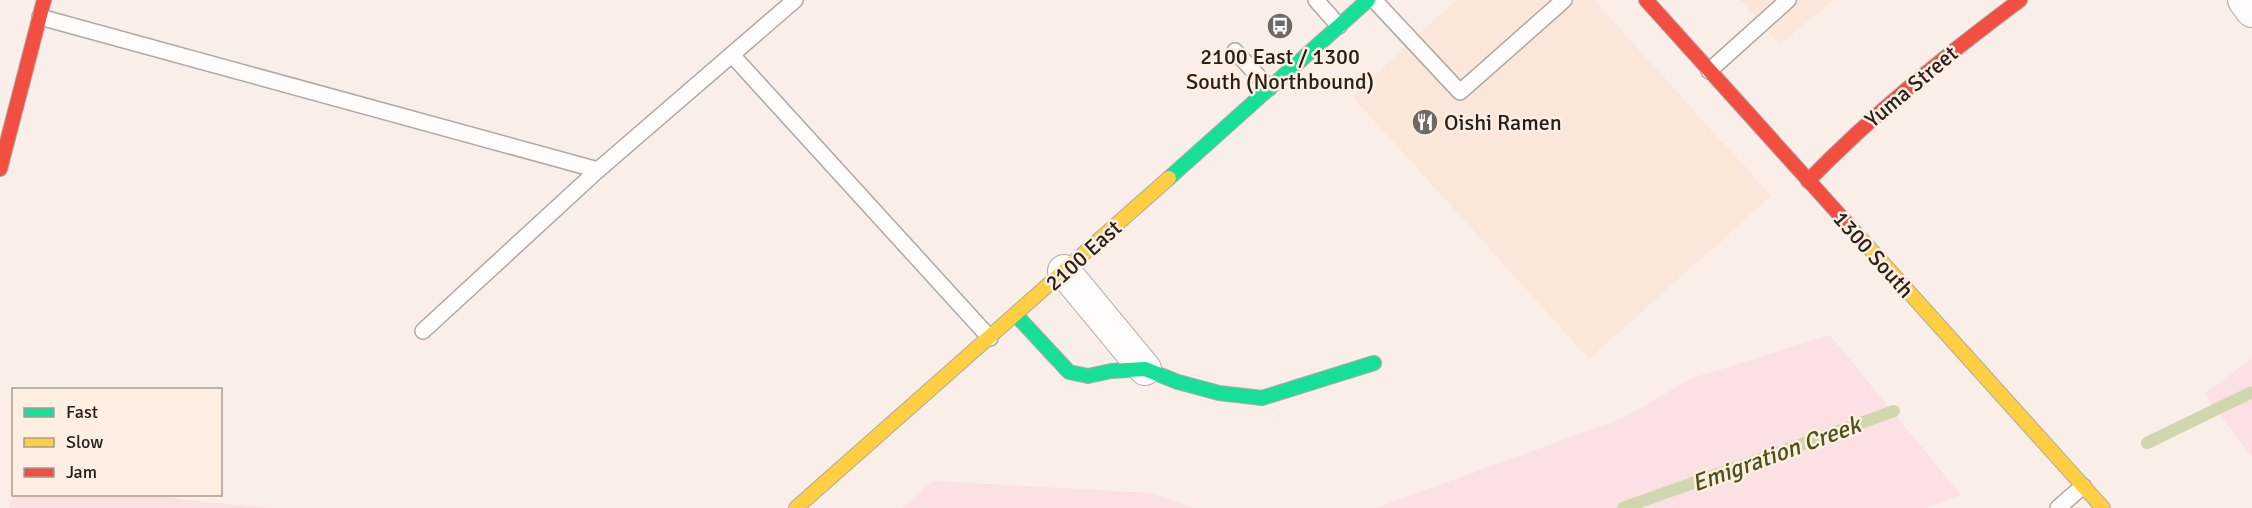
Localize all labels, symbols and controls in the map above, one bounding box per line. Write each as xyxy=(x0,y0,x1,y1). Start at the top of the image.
bus stop icon: 2100 East / 1300 South (Northbound) xyxy=(1265,11,1295,41)
street label: Yuma Street xyxy=(1859,40,1964,133)
place label: 2100 East / 1300 South (Northbound) xyxy=(1186,43,1374,95)
restaurant icon: Oishi Ramen xyxy=(1410,107,1440,137)
place label: Oishi Ramen xyxy=(1444,109,1562,136)
street label: 1300 South xyxy=(1828,205,1920,303)
street label: 2100 East xyxy=(1040,214,1127,297)
legend xyxy=(12,388,222,496)
text: Fast xyxy=(66,401,98,423)
water label: Emigration Creek xyxy=(1688,409,1866,498)
text: Slow xyxy=(66,431,103,453)
text: Jam xyxy=(66,461,97,483)

